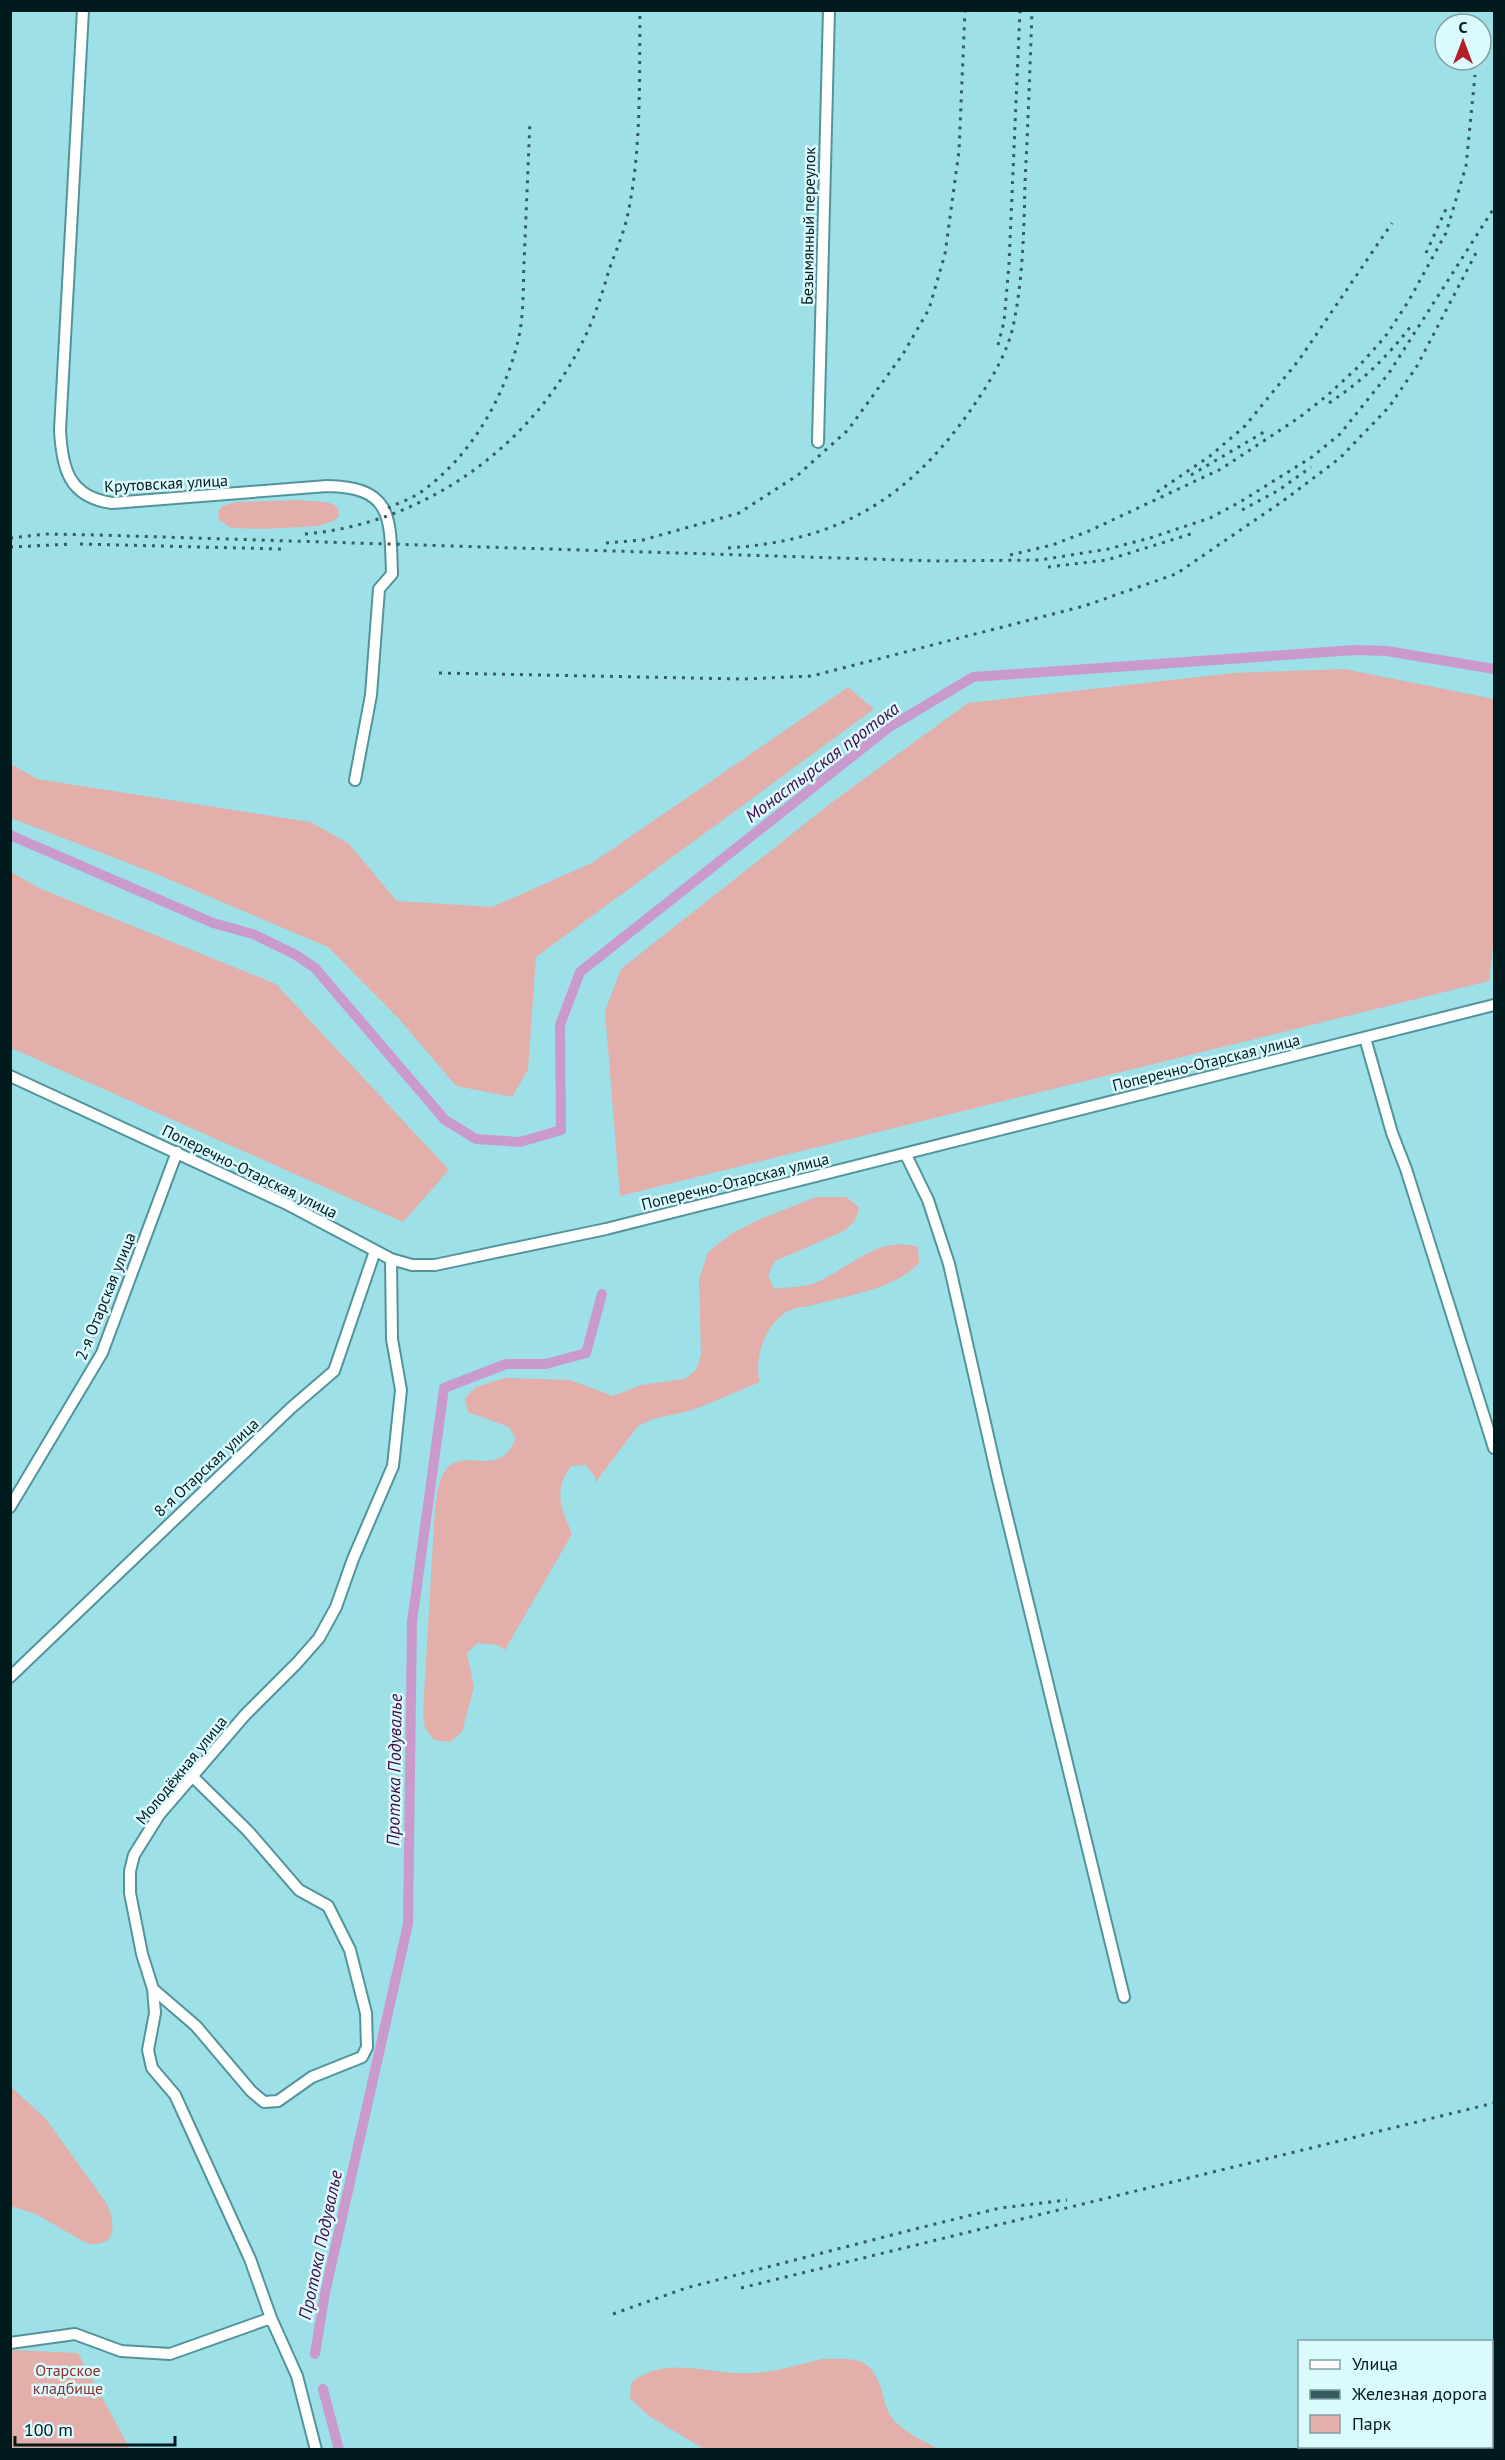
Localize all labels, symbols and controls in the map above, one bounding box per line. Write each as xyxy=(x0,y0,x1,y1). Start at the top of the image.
north arrow xyxy=(1433,12,1493,72)
text: С xyxy=(1459,17,1468,37)
street label: Безымянный переулок xyxy=(797,146,819,305)
street label: Крутовская улица xyxy=(104,470,228,496)
water label: Монастырская протока xyxy=(740,696,904,827)
street label: Поперечно-Отарская улица xyxy=(1110,1029,1302,1095)
street label: Поперечно-Отарская улица xyxy=(159,1120,341,1222)
street label: Поперечно-Отарская улица xyxy=(639,1148,831,1214)
street label: 2-я Отарская улица xyxy=(70,1229,140,1363)
street label: 8-я Отарская улица xyxy=(150,1413,262,1521)
water label: Протока Подувалье xyxy=(381,1693,407,1846)
street label: Молодёжная улица xyxy=(131,1712,231,1828)
water label: Протока Подувалье xyxy=(293,2168,347,2322)
legend xyxy=(1298,2340,1493,2448)
text: Улица xyxy=(1352,2352,1398,2375)
park label: Отарское кладбище xyxy=(33,2360,103,2398)
text: Железная дорога xyxy=(1351,2382,1487,2405)
scale bar xyxy=(15,2409,176,2447)
text: Парк xyxy=(1352,2412,1392,2435)
text: 100 m xyxy=(24,2418,73,2441)

